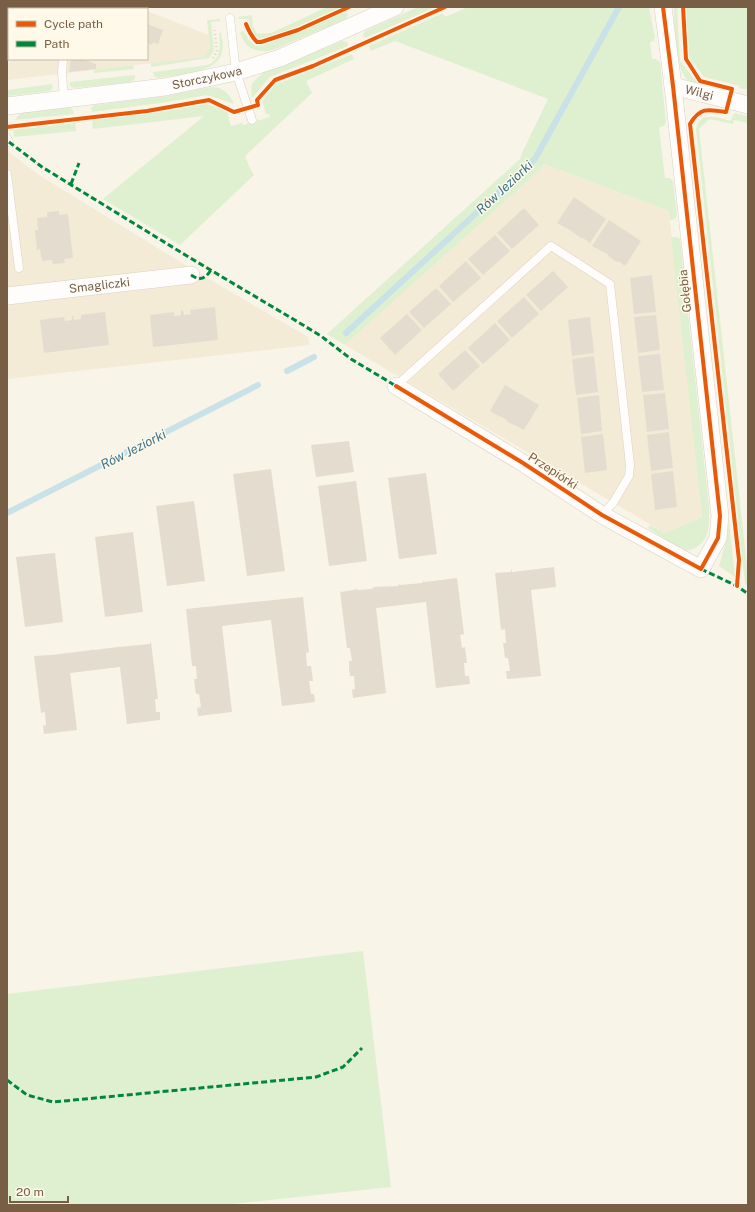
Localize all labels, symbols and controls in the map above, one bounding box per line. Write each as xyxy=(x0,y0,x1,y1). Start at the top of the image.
legend xyxy=(8,8,148,60)
text: Cycle path xyxy=(44,17,103,31)
text: Path xyxy=(44,37,70,51)
street label: Storczykowa xyxy=(171,64,244,92)
street label: Wilgi xyxy=(684,82,715,103)
water label: Rów Jeziorki xyxy=(473,157,536,217)
street label: Gołębia xyxy=(676,269,694,313)
street label: Smagliczki xyxy=(68,275,131,296)
water label: Rów Jeziorki xyxy=(98,426,169,472)
street label: Przepiórki xyxy=(526,450,580,492)
scale bar xyxy=(10,1178,68,1204)
text: 20 m xyxy=(16,1185,44,1199)

